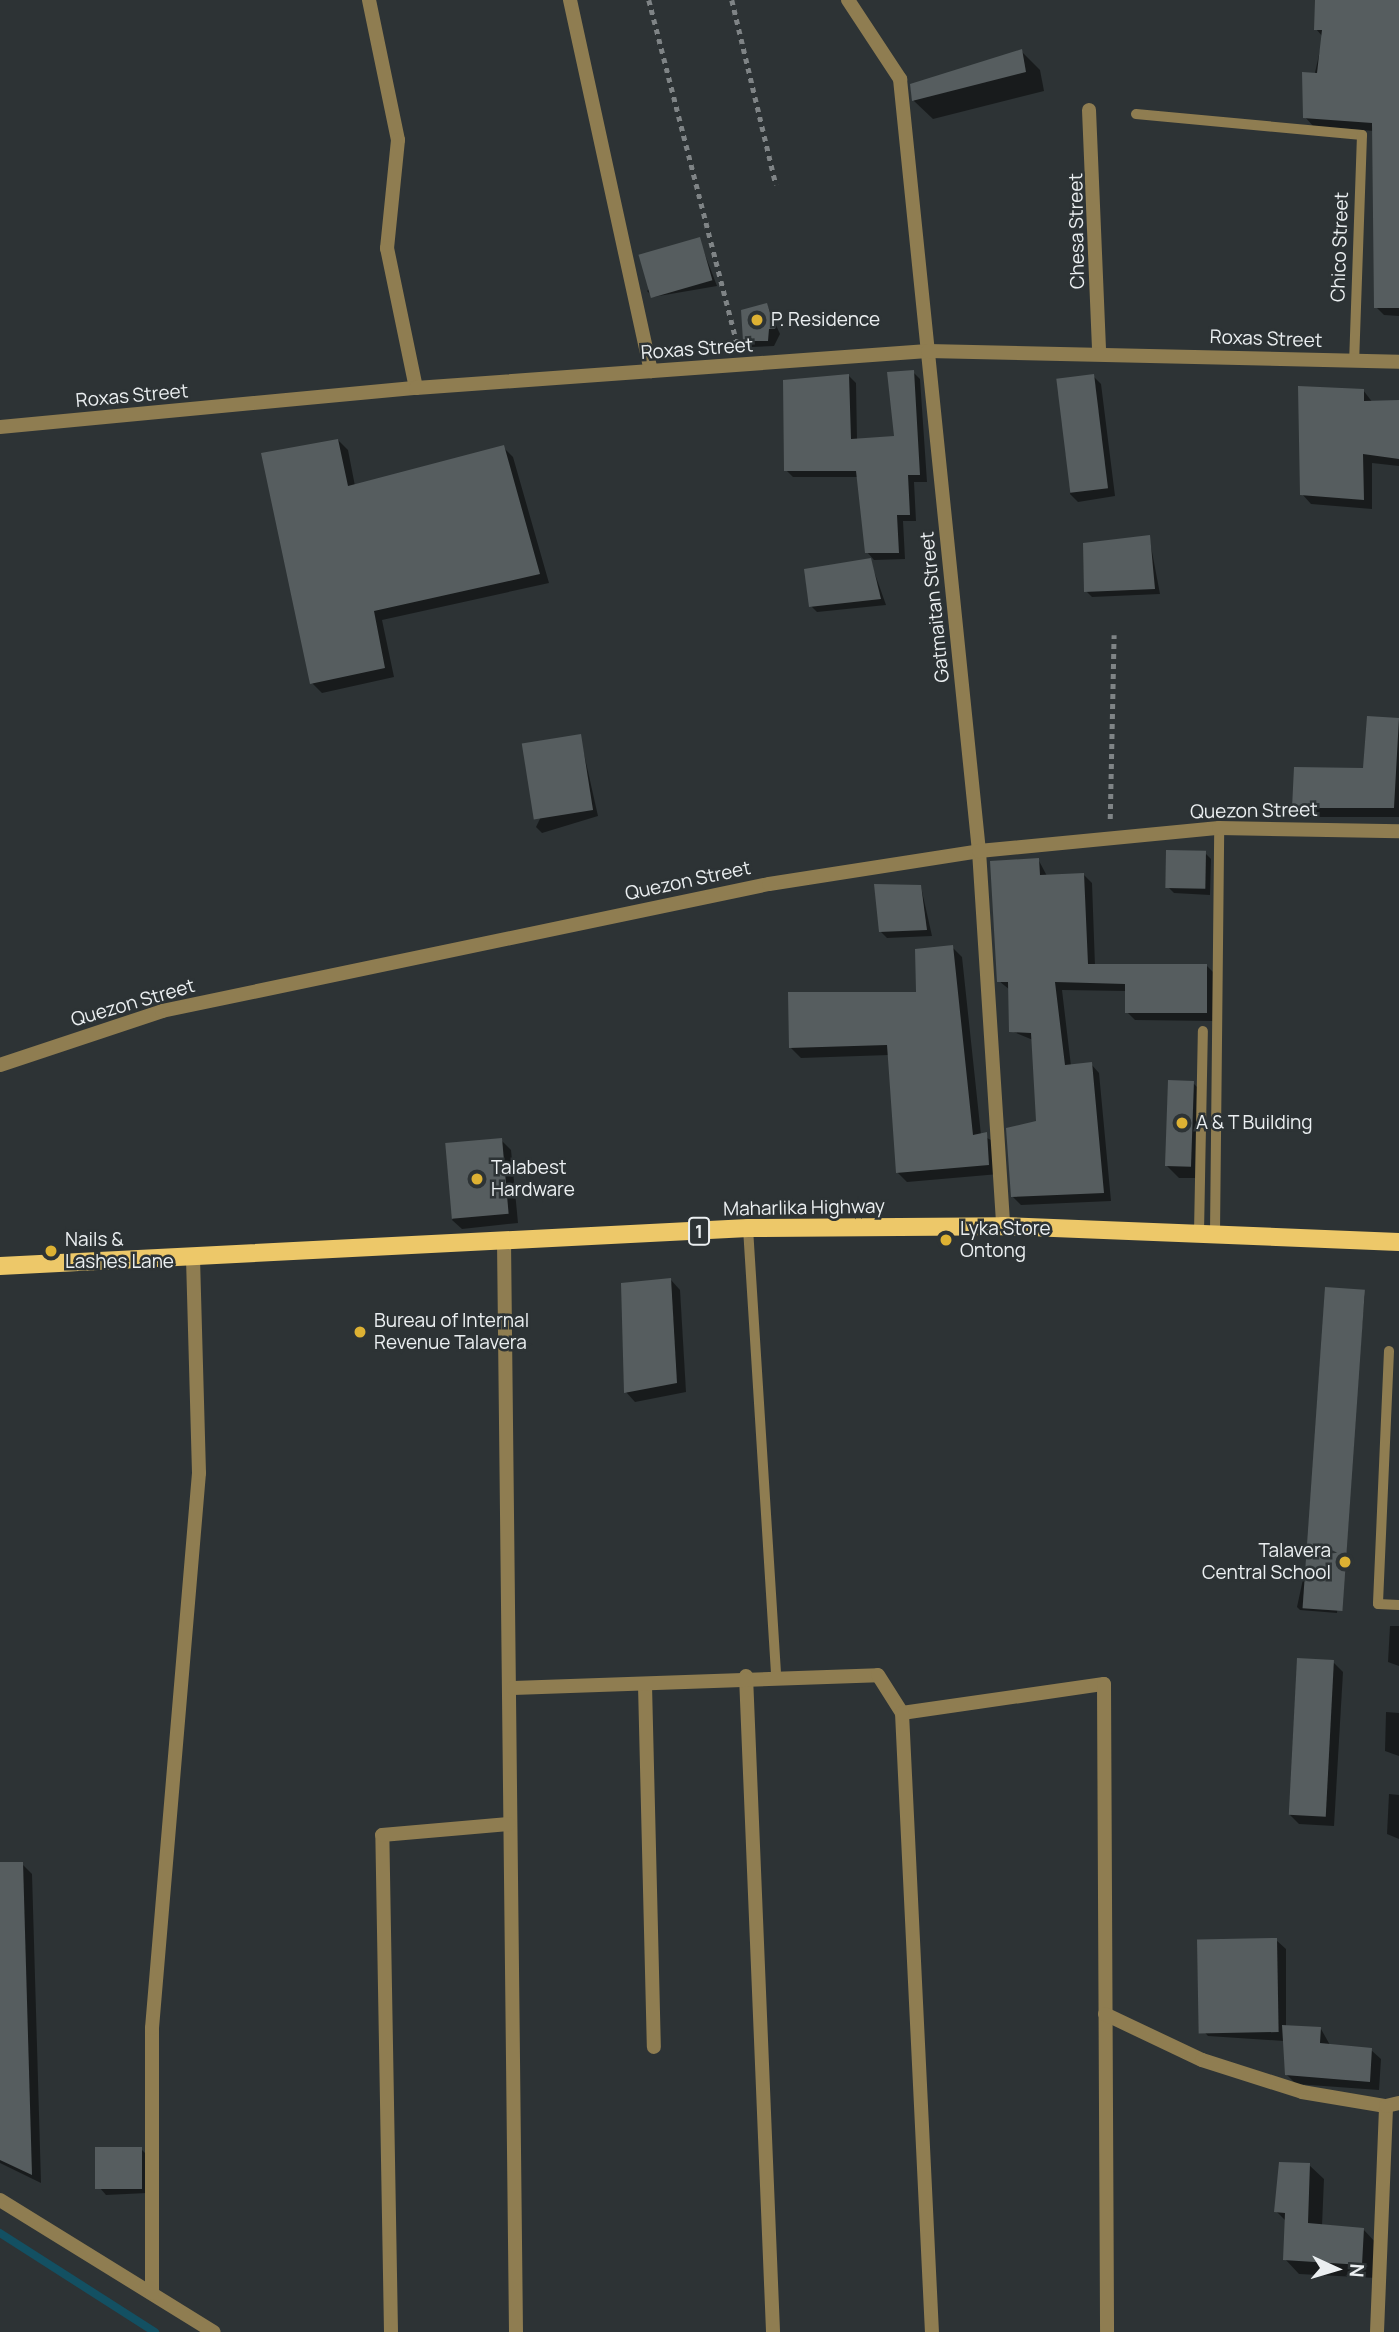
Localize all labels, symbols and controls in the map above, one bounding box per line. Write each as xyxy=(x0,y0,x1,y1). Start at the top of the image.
street label: Chesa Street xyxy=(1065,173,1089,289)
street label: Chico Street xyxy=(1327,191,1353,303)
place label: P. Residence xyxy=(771,309,880,331)
marker: P. Residence xyxy=(749,312,765,328)
street label: Roxas Street xyxy=(1209,326,1323,352)
street label: Roxas Street xyxy=(640,334,754,364)
street label: Roxas Street xyxy=(75,380,189,412)
street label: Gatmaitan Street xyxy=(916,530,954,684)
street label: Quezon Street xyxy=(1190,798,1318,824)
street label: Quezon Street xyxy=(623,857,753,905)
street label: Quezon Street xyxy=(69,974,197,1032)
place label: A & T Building xyxy=(1196,1112,1313,1134)
marker: A & T Building xyxy=(1174,1115,1190,1131)
place label: Talabest Hardware xyxy=(491,1157,575,1201)
marker: Talabest Hardware xyxy=(469,1171,485,1187)
street label: Maharlika Highway xyxy=(723,1195,885,1221)
road number: 1 xyxy=(687,1216,711,1246)
place label: Lyka Store Ontong xyxy=(960,1218,1050,1262)
place label: Nails & Lashes Lane xyxy=(65,1229,174,1273)
marker: Lyka Store Ontong xyxy=(938,1232,954,1248)
marker: Nails & Lashes Lane xyxy=(43,1243,59,1259)
place label: Bureau of Internal Revenue Talavera xyxy=(374,1310,529,1354)
marker: Bureau of Internal Revenue Talavera xyxy=(352,1324,368,1340)
place label: Talavera Central School xyxy=(1202,1540,1331,1584)
marker: Talavera Central School xyxy=(1337,1554,1353,1570)
north arrow xyxy=(1301,2234,1371,2304)
text: N xyxy=(1344,2263,1370,2278)

